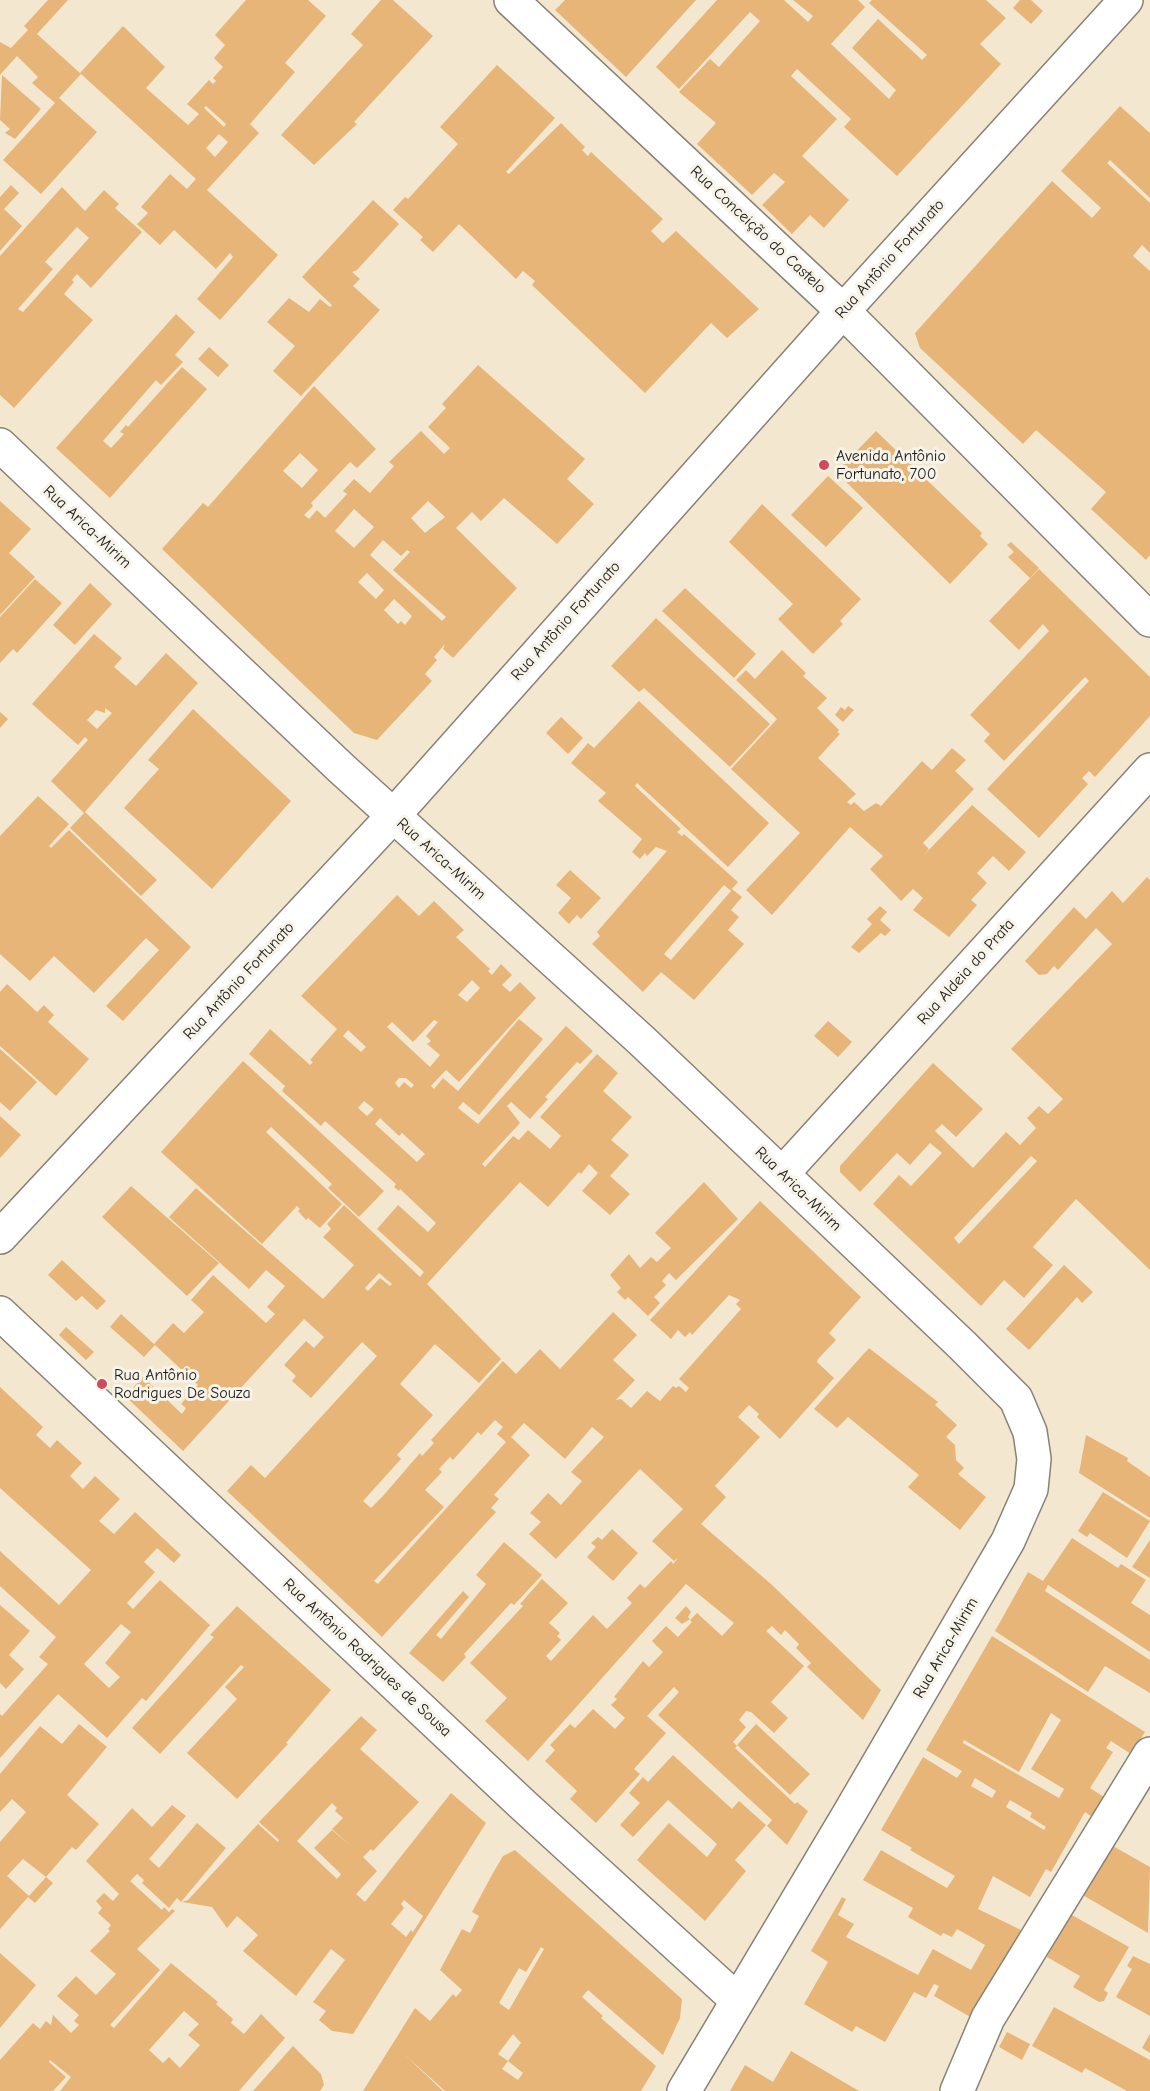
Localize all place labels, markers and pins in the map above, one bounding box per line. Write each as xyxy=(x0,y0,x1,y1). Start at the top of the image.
place label: Avenida Antônio Fortunato, 700 xyxy=(836,446,946,484)
marker: Avenida Antônio Fortunato, 700 xyxy=(817,458,831,472)
place label: Rua Antônio Rodrigues De Souza xyxy=(114,1365,251,1403)
marker: Rua Antônio Rodrigues De Souza xyxy=(95,1377,109,1391)

